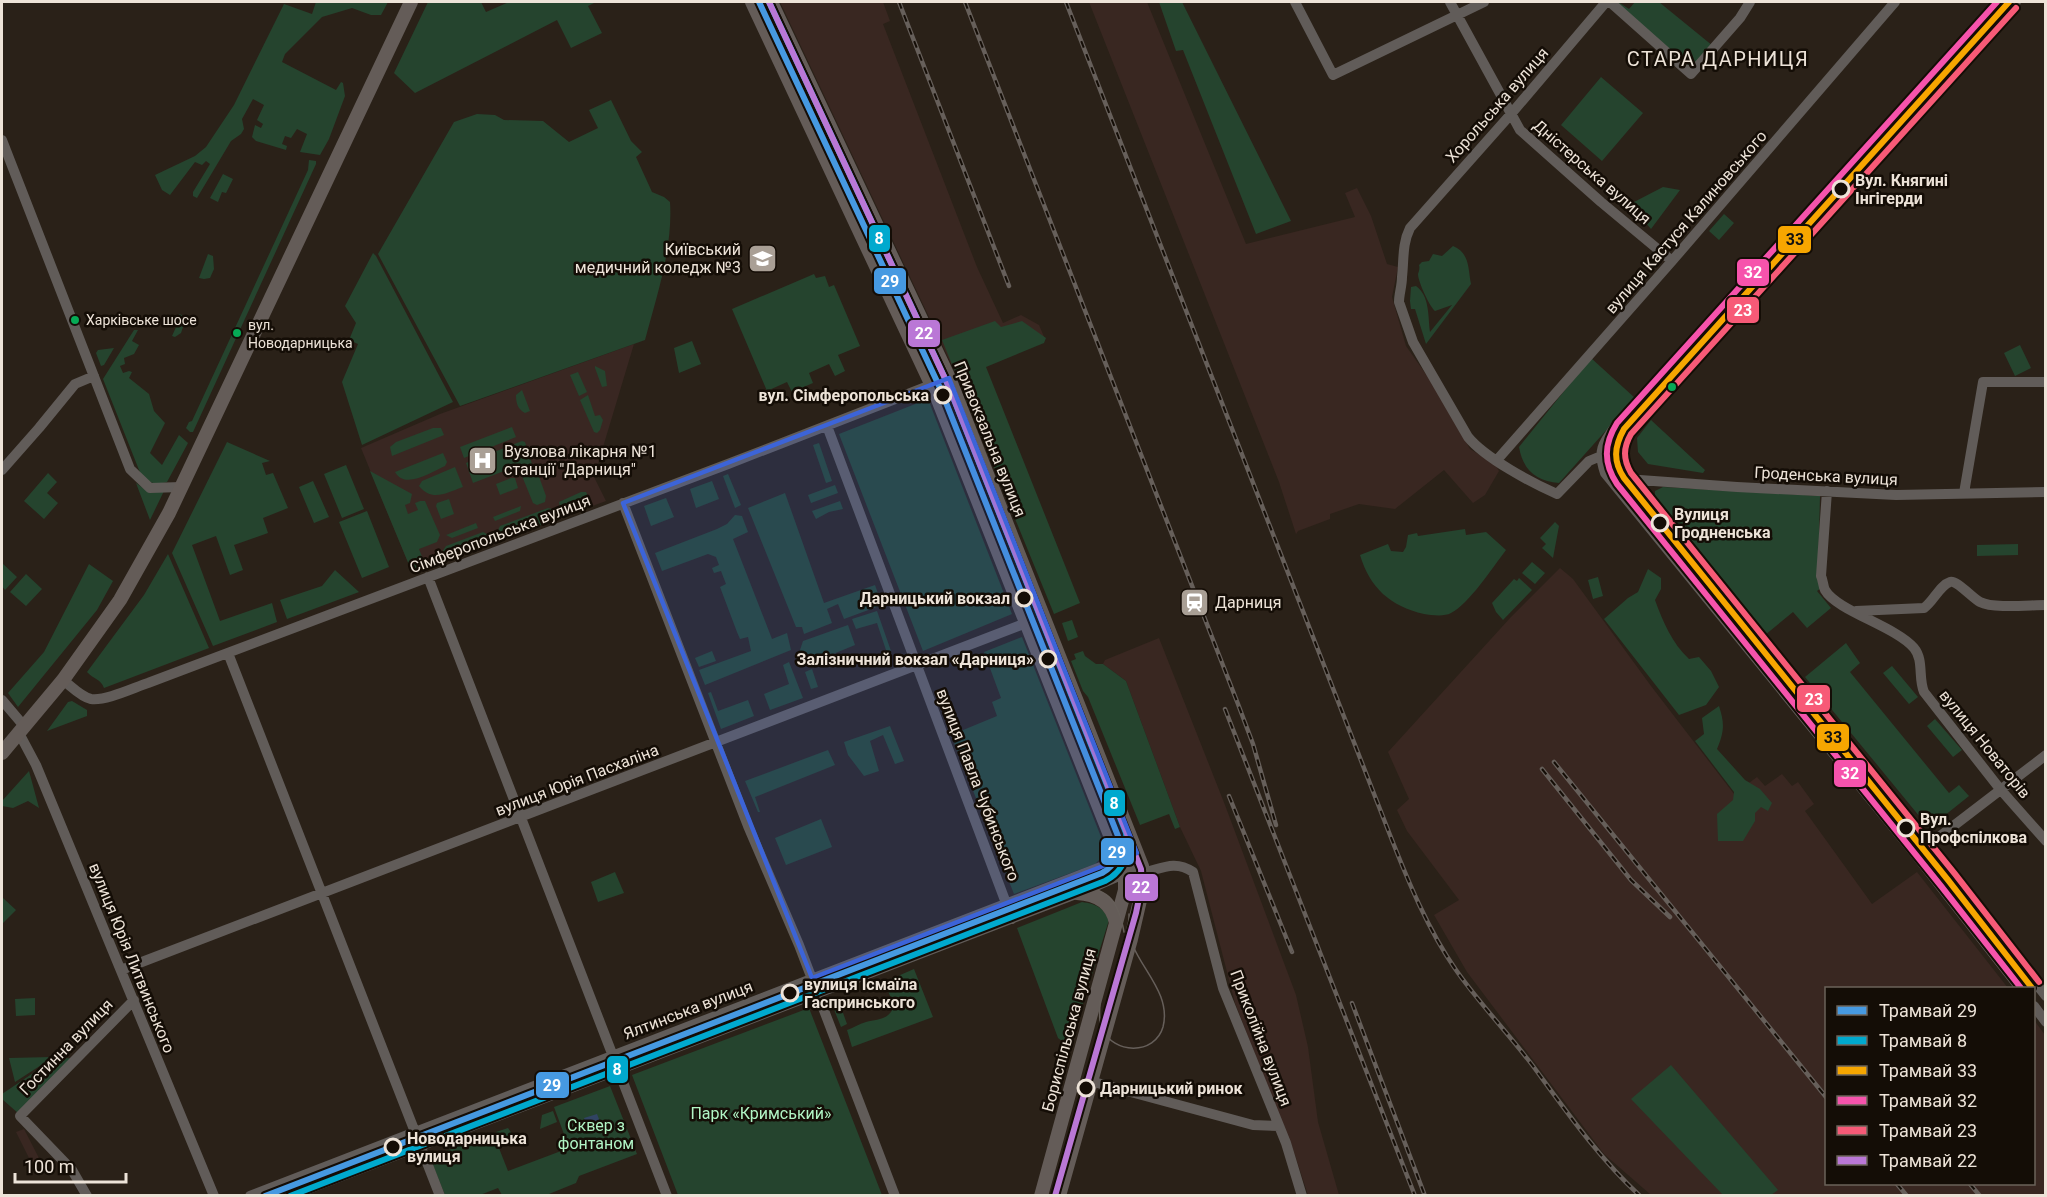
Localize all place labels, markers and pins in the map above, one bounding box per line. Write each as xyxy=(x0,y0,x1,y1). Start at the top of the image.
place label: Вул. Княгині Інгігерди xyxy=(1855,171,1948,208)
marker: Вул. Княгині Інгігерди xyxy=(1832,180,1850,198)
place label: Київський медичний коледж №3 xyxy=(575,240,741,277)
school or university icon: Київський медичний коледж №3 xyxy=(746,242,778,274)
place label: Харківське шосе xyxy=(86,312,197,328)
marker: Харківське шосе xyxy=(69,314,81,326)
place label: вул. Новодарницька xyxy=(248,317,353,351)
marker: вул. Новодарницька xyxy=(231,327,243,339)
unlabelled marker xyxy=(1666,381,1678,393)
place label: вул. Сімферопольська xyxy=(759,386,929,405)
marker: вул. Сімферопольська xyxy=(934,386,952,404)
place label: Вузлова лікарня №1 станції "Дарниця" xyxy=(504,442,657,479)
hospital icon: Вузлова лікарня №1 станції "Дарниця" xyxy=(467,444,499,476)
place label: Вулиця Гродненська xyxy=(1674,505,1771,542)
marker: Вулиця Гродненська xyxy=(1651,514,1669,532)
station icon: Дарниця xyxy=(1178,586,1210,618)
place label: Дарницький вокзал xyxy=(860,589,1010,608)
marker: Дарницький вокзал xyxy=(1015,589,1033,607)
place label: Дарниця xyxy=(1215,593,1282,612)
place label: Залізничний вокзал «Дарниця» xyxy=(797,650,1034,669)
marker: Залізничний вокзал «Дарниця» xyxy=(1039,650,1057,668)
place label: Вул. Профспілкова xyxy=(1920,810,2027,847)
marker: Вул. Профспілкова xyxy=(1897,819,1915,837)
place label: вулиця Ісмаїла Гаспринського xyxy=(804,975,918,1012)
marker: вулиця Ісмаїла Гаспринського xyxy=(781,984,799,1002)
marker: Дарницький ринок xyxy=(1077,1079,1095,1097)
place label: Дарницький ринок xyxy=(1100,1079,1243,1098)
place label: Новодарницька вулиця xyxy=(407,1129,527,1166)
marker: Новодарницька вулиця xyxy=(384,1138,402,1156)

